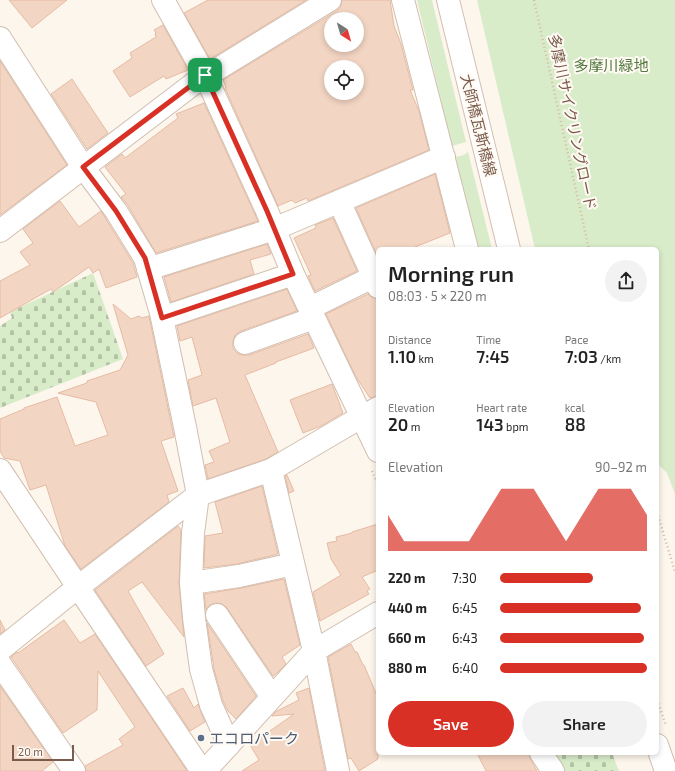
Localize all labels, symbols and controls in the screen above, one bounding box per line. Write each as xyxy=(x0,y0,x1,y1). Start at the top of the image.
north arrow xyxy=(324,12,364,52)
map controls xyxy=(324,12,364,100)
street label: 多摩川サイクリングロード xyxy=(546,32,600,212)
park label: 多摩川緑地 xyxy=(573,56,649,74)
pin xyxy=(188,58,222,92)
button: locate xyxy=(324,60,364,100)
icon: arrive xyxy=(194,64,216,86)
street label: 大師橋瓦斯橋線 xyxy=(458,72,500,178)
text: Morning run xyxy=(388,260,514,286)
button: share xyxy=(605,260,647,302)
text: 08:03 · 5 × 220 m xyxy=(388,288,487,304)
text: Distance xyxy=(388,333,431,346)
text: Time xyxy=(476,333,501,346)
text: Pace xyxy=(565,333,588,346)
text: 1.10 xyxy=(388,346,416,366)
text: 7:45 xyxy=(476,346,509,366)
text: 7:03 xyxy=(565,346,598,366)
text: km xyxy=(416,352,434,365)
text: /km xyxy=(598,352,621,365)
text: Elevation xyxy=(388,401,435,414)
text: Heart rate xyxy=(476,401,527,414)
text: kcal xyxy=(565,401,585,414)
text: 20 xyxy=(388,414,408,434)
text: 143 xyxy=(476,414,504,434)
text: 88 xyxy=(565,414,586,434)
text: m xyxy=(408,420,420,433)
text: bpm xyxy=(504,420,528,433)
text: Elevation xyxy=(388,459,443,475)
text: 90–92 m xyxy=(595,459,647,475)
text: 220 m xyxy=(388,570,426,586)
text: 7:30 xyxy=(452,570,477,586)
text: 440 m xyxy=(388,600,427,616)
text: 6:45 xyxy=(452,600,477,616)
text: 660 m xyxy=(388,630,426,646)
text: 6:43 xyxy=(452,630,478,646)
text: 880 m xyxy=(388,660,427,676)
text: 6:40 xyxy=(452,660,478,676)
button: Save xyxy=(388,701,514,747)
button: Share xyxy=(522,701,647,747)
place label: エコロパーク xyxy=(209,729,299,747)
marker: エコロパーク xyxy=(196,733,206,743)
scale bar xyxy=(12,743,74,762)
text: 20 m xyxy=(18,745,43,758)

